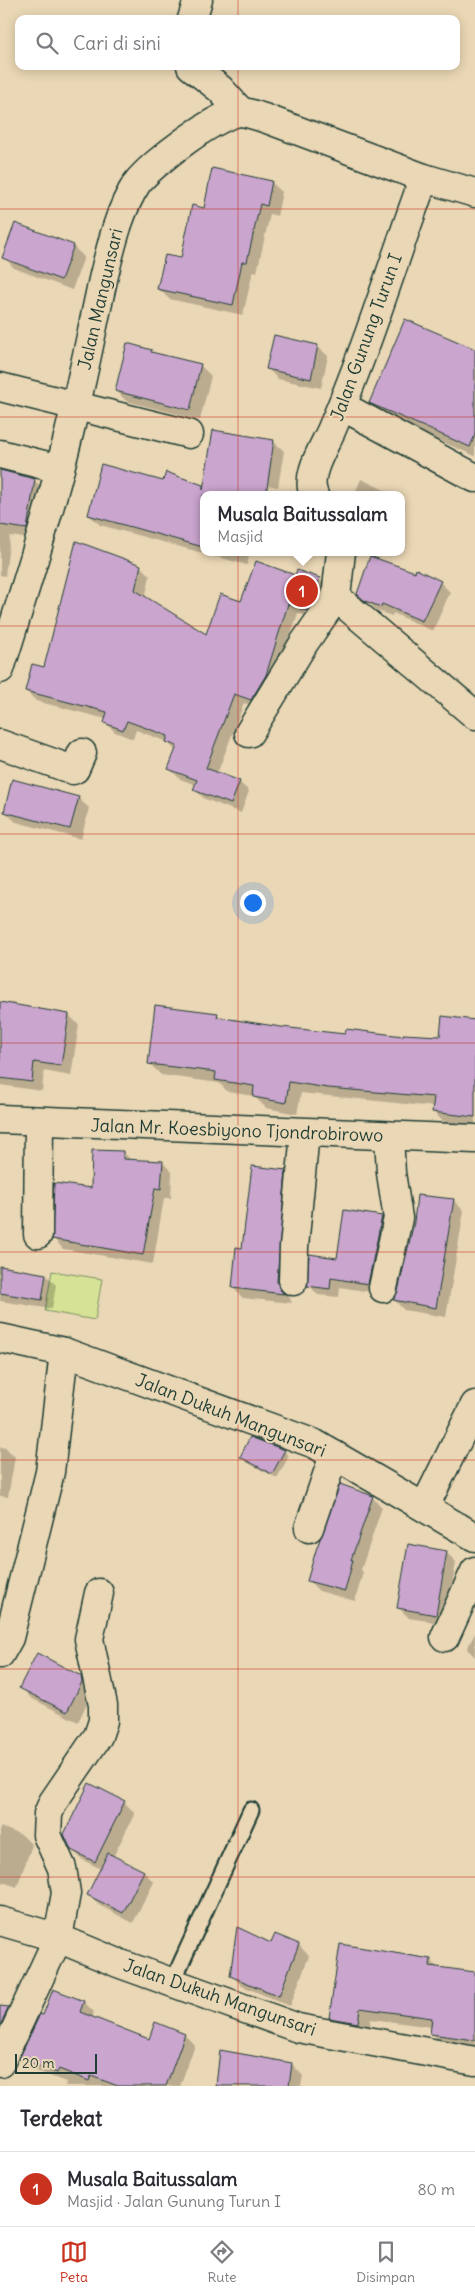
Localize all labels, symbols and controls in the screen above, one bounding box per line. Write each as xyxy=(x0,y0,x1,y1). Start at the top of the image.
search box xyxy=(15,15,460,70)
icon: search xyxy=(33,29,61,57)
text: Cari di sini xyxy=(73,31,161,55)
street label: Jalan Mangunsari xyxy=(73,226,127,372)
street label: Jalan Gunung Turun I xyxy=(325,250,407,424)
popup xyxy=(200,491,405,556)
text: Musala Baitussalam xyxy=(217,502,388,526)
text: Masjid xyxy=(217,526,263,546)
pin: 1 xyxy=(286,572,318,610)
your location xyxy=(240,890,266,916)
street label: Jalan Mr. Koesbiyono Tjondrobirowo xyxy=(90,1113,384,1147)
street label: Jalan Dukuh Mangunsari xyxy=(133,1368,329,1462)
street label: Jalan Dukuh Mangunsari xyxy=(121,1953,319,2041)
scale bar xyxy=(15,2051,98,2074)
text: 20 m xyxy=(22,2054,55,2072)
text: Terdekat xyxy=(20,2105,102,2132)
text: Musala Baitussalam xyxy=(67,2167,237,2191)
text: 1 xyxy=(33,2179,39,2199)
text: 80 m xyxy=(417,2179,455,2199)
text: Masjid · Jalan Gunung Turun I xyxy=(67,2191,281,2211)
tab: Peta xyxy=(60,2238,88,2286)
tab: Rute xyxy=(208,2238,237,2286)
tab: Disimpan xyxy=(356,2238,415,2286)

